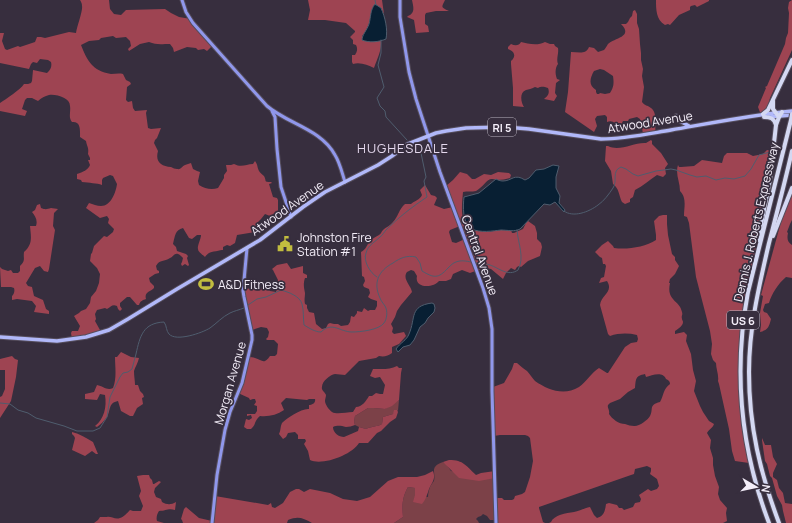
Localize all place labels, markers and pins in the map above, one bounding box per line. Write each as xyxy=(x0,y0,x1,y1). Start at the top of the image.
place label: Johnston Fire Station #1 xyxy=(297,229,371,260)
public building icon: Johnston Fire Station #1 xyxy=(276,235,294,253)
sports icon: A&D Fitness xyxy=(197,275,215,293)
place label: A&D Fitness xyxy=(218,276,284,293)

